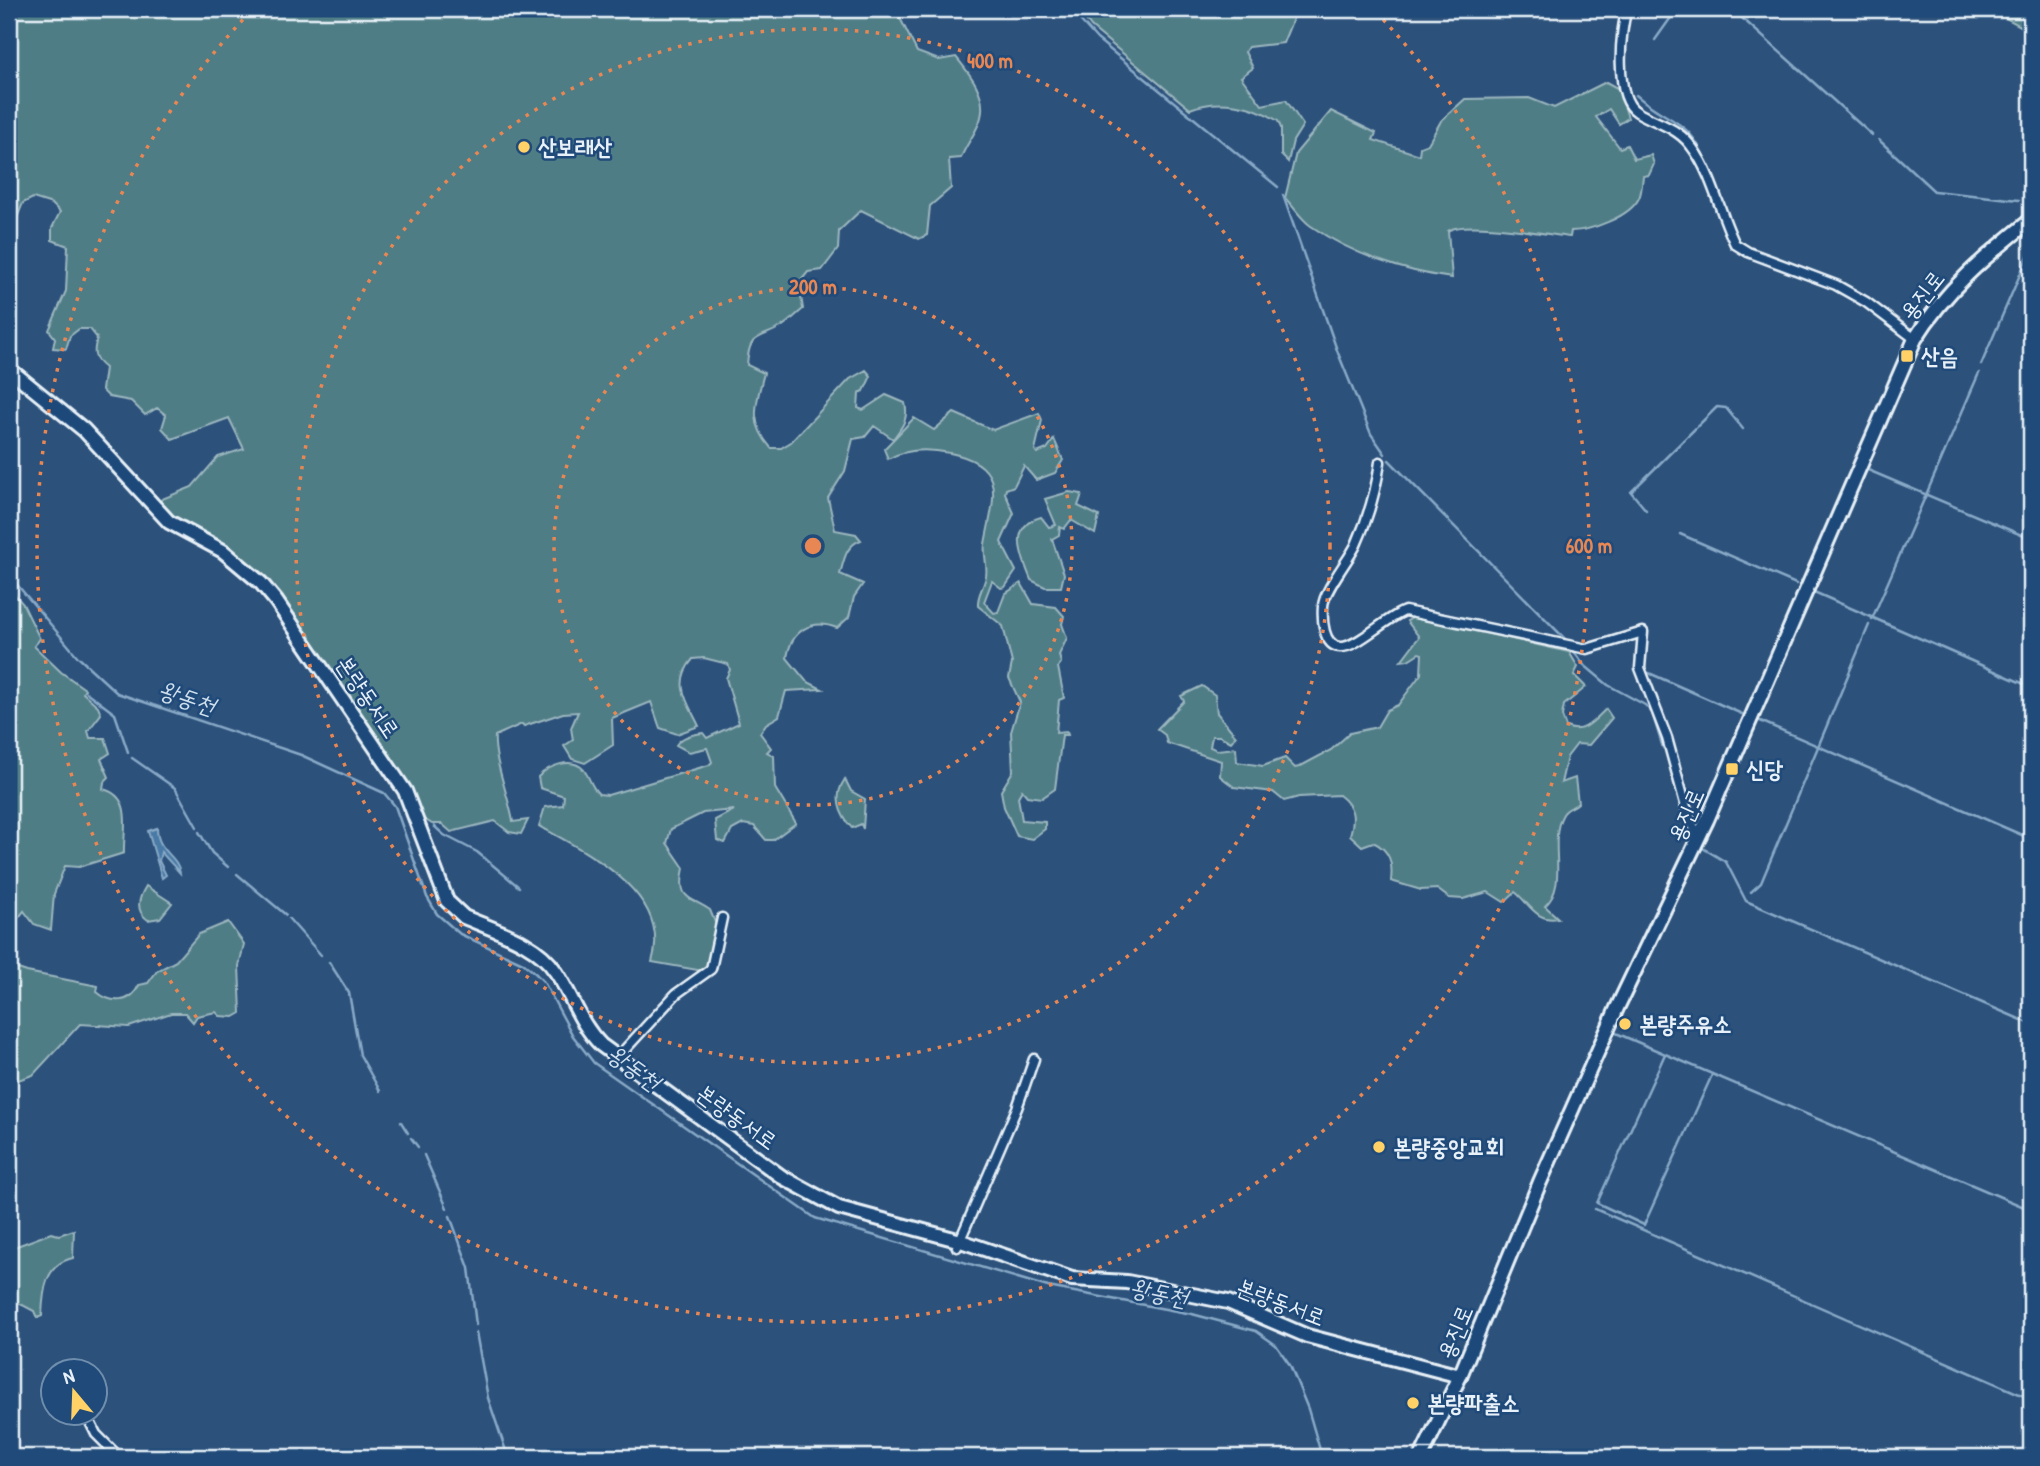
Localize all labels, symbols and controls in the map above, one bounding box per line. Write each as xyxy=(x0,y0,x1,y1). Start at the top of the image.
text: 400 m xyxy=(967,46,1013,75)
place label: 산보래산 xyxy=(538,131,613,162)
marker: 산보래산 xyxy=(516,139,532,155)
street label: 용진로 xyxy=(1892,263,1951,326)
text: 200 m xyxy=(789,272,837,301)
place label: 산음 xyxy=(1921,340,1958,371)
marker: 산음 xyxy=(1899,348,1915,364)
text: 600 m xyxy=(1566,531,1612,560)
centre of rings xyxy=(801,534,825,558)
street label: 본량동서로 xyxy=(330,650,407,744)
water label: 왕동천 xyxy=(155,672,222,722)
place label: 신당 xyxy=(1746,753,1784,784)
marker: 신당 xyxy=(1724,761,1740,777)
street label: 용진로 xyxy=(1660,783,1711,846)
place label: 본량주유소 xyxy=(1639,1008,1732,1039)
marker: 본량주유소 xyxy=(1617,1016,1633,1032)
water label: 왕동천 xyxy=(602,1037,670,1099)
street label: 본량동서로 xyxy=(691,1077,784,1156)
place label: 본량중앙교회 xyxy=(1393,1131,1504,1162)
marker: 본량중앙교회 xyxy=(1371,1139,1387,1155)
water label: 왕동천 xyxy=(1128,1270,1193,1314)
street label: 본량동서로 xyxy=(1232,1270,1330,1333)
street label: 용진로 xyxy=(1429,1300,1480,1363)
north arrow xyxy=(38,1358,108,1428)
text: N xyxy=(59,1362,77,1390)
place label: 본량파출소 xyxy=(1427,1387,1520,1418)
marker: 본량파출소 xyxy=(1405,1395,1421,1411)

